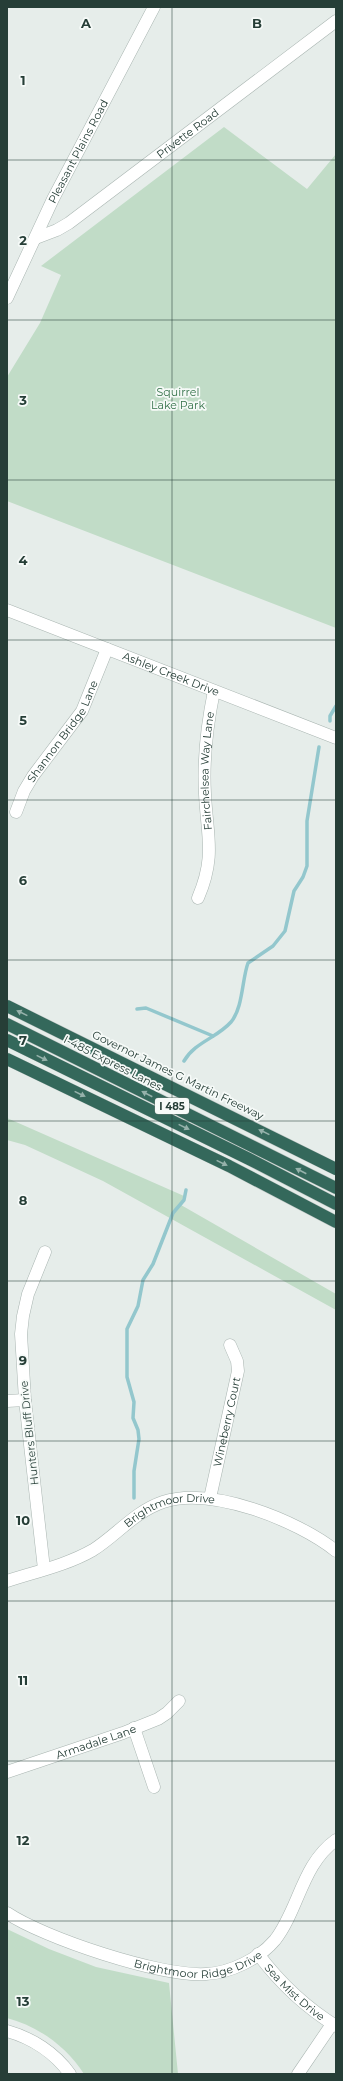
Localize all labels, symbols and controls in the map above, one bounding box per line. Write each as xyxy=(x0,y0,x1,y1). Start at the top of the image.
text: A xyxy=(80,15,92,31)
text: B xyxy=(252,15,262,31)
text: 1 xyxy=(20,72,26,88)
street label: Pleasant Plains Road xyxy=(45,97,111,206)
street label: Privette Road xyxy=(154,105,221,161)
text: 2 xyxy=(19,232,27,248)
park label: Squirrel Lake Park xyxy=(151,385,205,412)
text: 3 xyxy=(18,392,27,408)
text: 4 xyxy=(19,552,28,568)
street label: Ashley Creek Drive xyxy=(121,649,222,699)
street label: Shannon Bridge Lane xyxy=(24,678,101,785)
street label: Fairchelsea Way Lane xyxy=(197,710,217,831)
text: 5 xyxy=(19,712,27,728)
text: 6 xyxy=(19,872,28,888)
one-way arrow xyxy=(16,1010,27,1016)
street label: Governor James G Martin Freeway xyxy=(90,1027,266,1123)
text: 7 xyxy=(19,1032,27,1048)
street label: I-485 Express Lanes xyxy=(61,1032,165,1094)
one-way arrow xyxy=(36,1054,48,1061)
one-way arrow xyxy=(74,1091,86,1097)
one-way arrow xyxy=(141,1091,153,1097)
road number: I 485 xyxy=(155,1098,189,1114)
one-way arrow xyxy=(178,1124,190,1130)
one-way arrow xyxy=(258,1129,270,1135)
one-way arrow xyxy=(216,1160,228,1166)
one-way arrow xyxy=(295,1168,307,1174)
text: 8 xyxy=(19,1192,28,1208)
text: 9 xyxy=(19,1352,27,1368)
street label: Wineberry Court xyxy=(210,1375,244,1468)
street label: Hunters Bluff Drive xyxy=(17,1380,41,1486)
street label: Brightmoor Drive xyxy=(121,1491,216,1530)
text: 10 xyxy=(16,1512,30,1528)
text: 11 xyxy=(18,1672,28,1688)
street label: Armadale Lane xyxy=(54,1721,139,1762)
text: 12 xyxy=(17,1832,30,1848)
street label: Brightmoor Ridge Drive xyxy=(132,1947,265,1981)
street label: Sea Mist Drive xyxy=(261,1961,328,2024)
text: 13 xyxy=(17,1993,30,2009)

